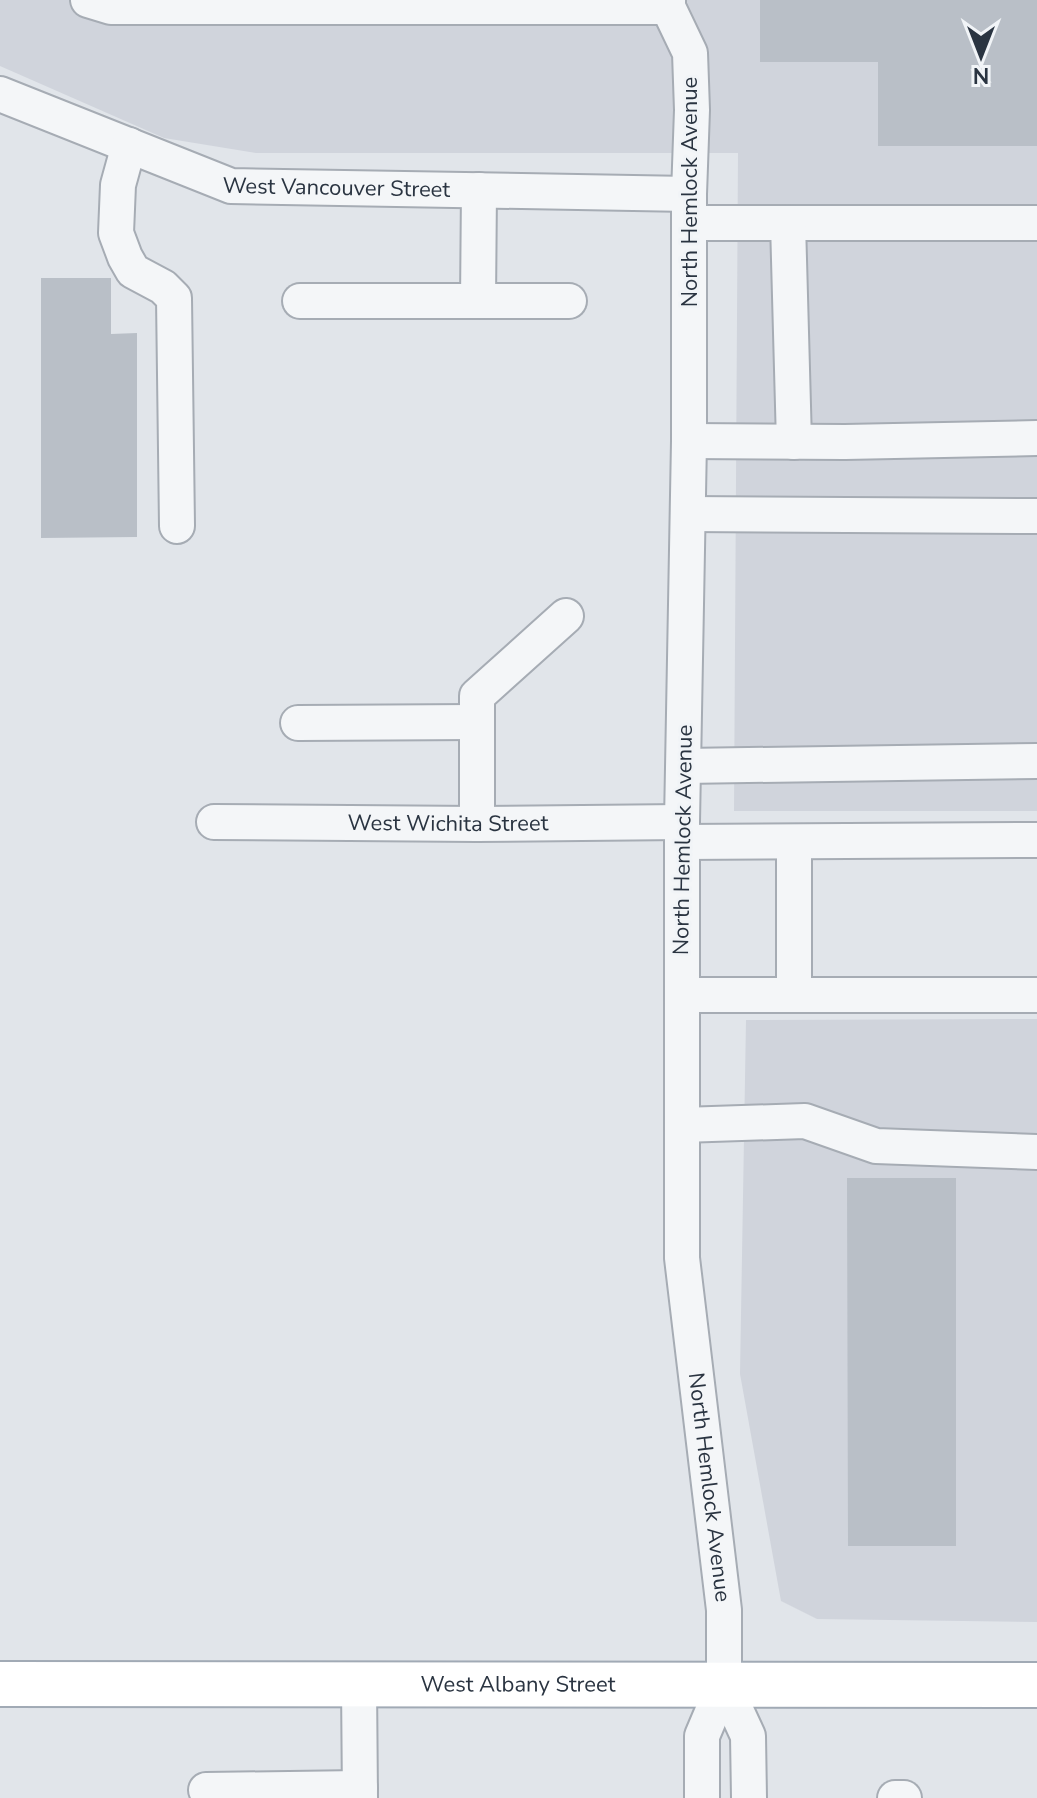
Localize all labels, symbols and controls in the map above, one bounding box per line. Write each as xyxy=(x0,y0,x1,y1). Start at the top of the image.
north arrow xyxy=(941,16,1021,96)
text: N xyxy=(973,60,989,90)
street label: North Hemlock Avenue xyxy=(675,77,705,307)
street label: West Vancouver Street xyxy=(222,171,451,205)
street label: North Hemlock Avenue xyxy=(666,725,700,955)
street label: West Wichita Street xyxy=(348,808,549,839)
street label: North Hemlock Avenue xyxy=(681,1371,738,1603)
street label: West Albany Street xyxy=(420,1669,616,1700)

